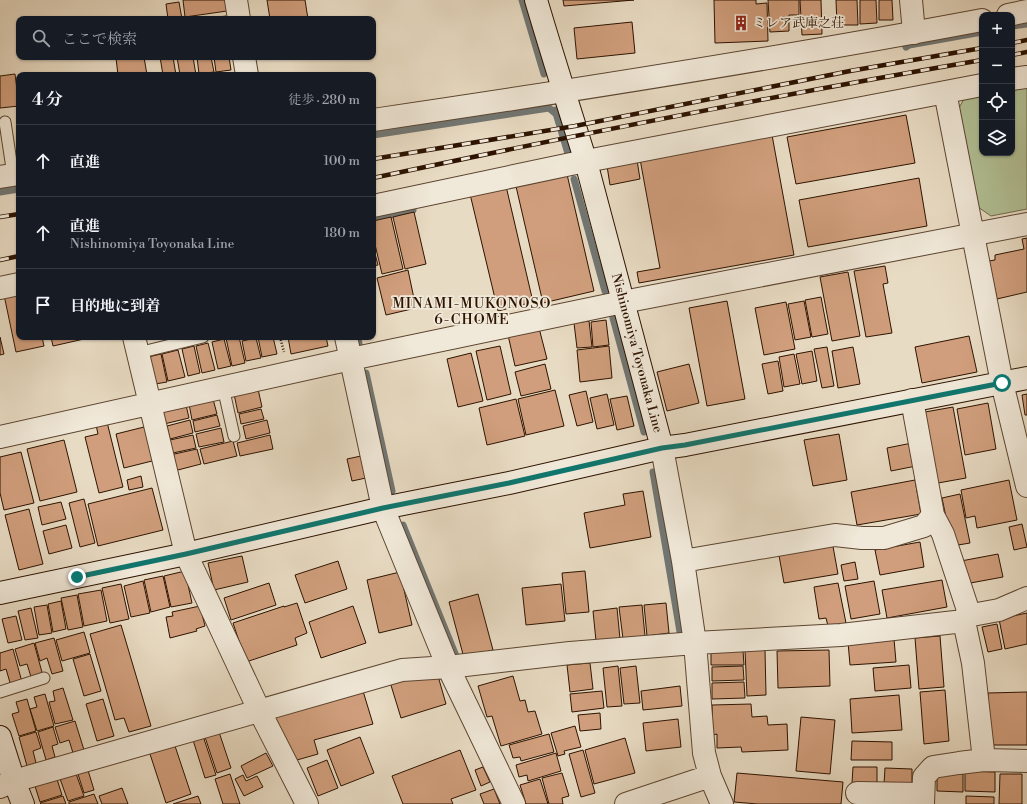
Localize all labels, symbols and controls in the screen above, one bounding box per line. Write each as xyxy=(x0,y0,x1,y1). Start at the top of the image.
map controls xyxy=(979,12,1015,156)
button: + xyxy=(979,12,1015,48)
building icon: ミレア武庫之荘 xyxy=(732,14,750,32)
place label: ミレア武庫之荘 xyxy=(753,15,844,31)
search box xyxy=(16,16,376,60)
icon: search xyxy=(30,27,52,49)
text: ここで検索 xyxy=(62,30,137,49)
button: − xyxy=(979,48,1015,84)
button: locate xyxy=(979,84,1015,120)
text: 4 分 xyxy=(32,89,63,111)
text: 徒歩 · 280 m xyxy=(288,92,360,108)
button: layers xyxy=(979,120,1015,156)
icon: ahead xyxy=(32,150,54,172)
text: 直進 xyxy=(70,153,100,172)
text: 100 m xyxy=(324,153,360,169)
text: 直進 xyxy=(70,217,100,236)
icon: ahead xyxy=(32,222,54,244)
text: 180 m xyxy=(324,225,360,241)
text: Nishinomiya Toyonaka Line xyxy=(70,236,234,252)
street label: Nishinomiya Toyonaka Line xyxy=(608,272,666,435)
icon: arrive xyxy=(32,294,54,316)
district label: MINAMI-MUKONOSO 6-CHOME xyxy=(392,295,552,329)
text: 目的地に到着 xyxy=(70,297,160,316)
route start xyxy=(993,374,1011,392)
route end xyxy=(68,568,86,586)

